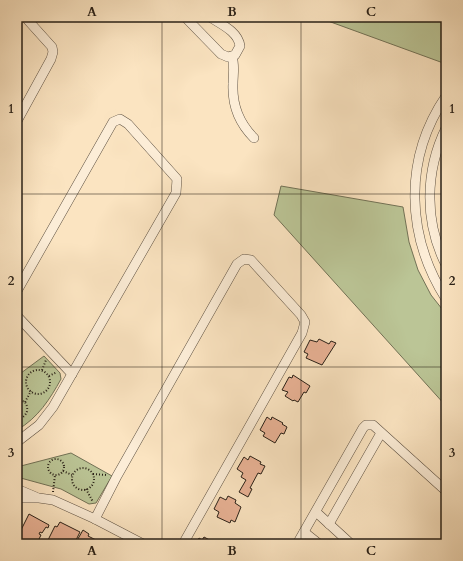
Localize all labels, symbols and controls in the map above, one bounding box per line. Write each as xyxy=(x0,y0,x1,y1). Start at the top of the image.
text: A xyxy=(87,3,97,21)
text: B xyxy=(227,3,237,21)
text: C xyxy=(366,3,376,21)
text: 1 xyxy=(8,100,14,118)
text: 1 xyxy=(449,100,455,118)
text: 2 xyxy=(8,272,15,290)
text: 2 xyxy=(449,272,456,290)
text: 3 xyxy=(8,444,15,462)
text: 3 xyxy=(449,444,456,462)
text: A xyxy=(87,542,97,560)
text: B xyxy=(227,542,237,560)
text: C xyxy=(366,542,376,560)

